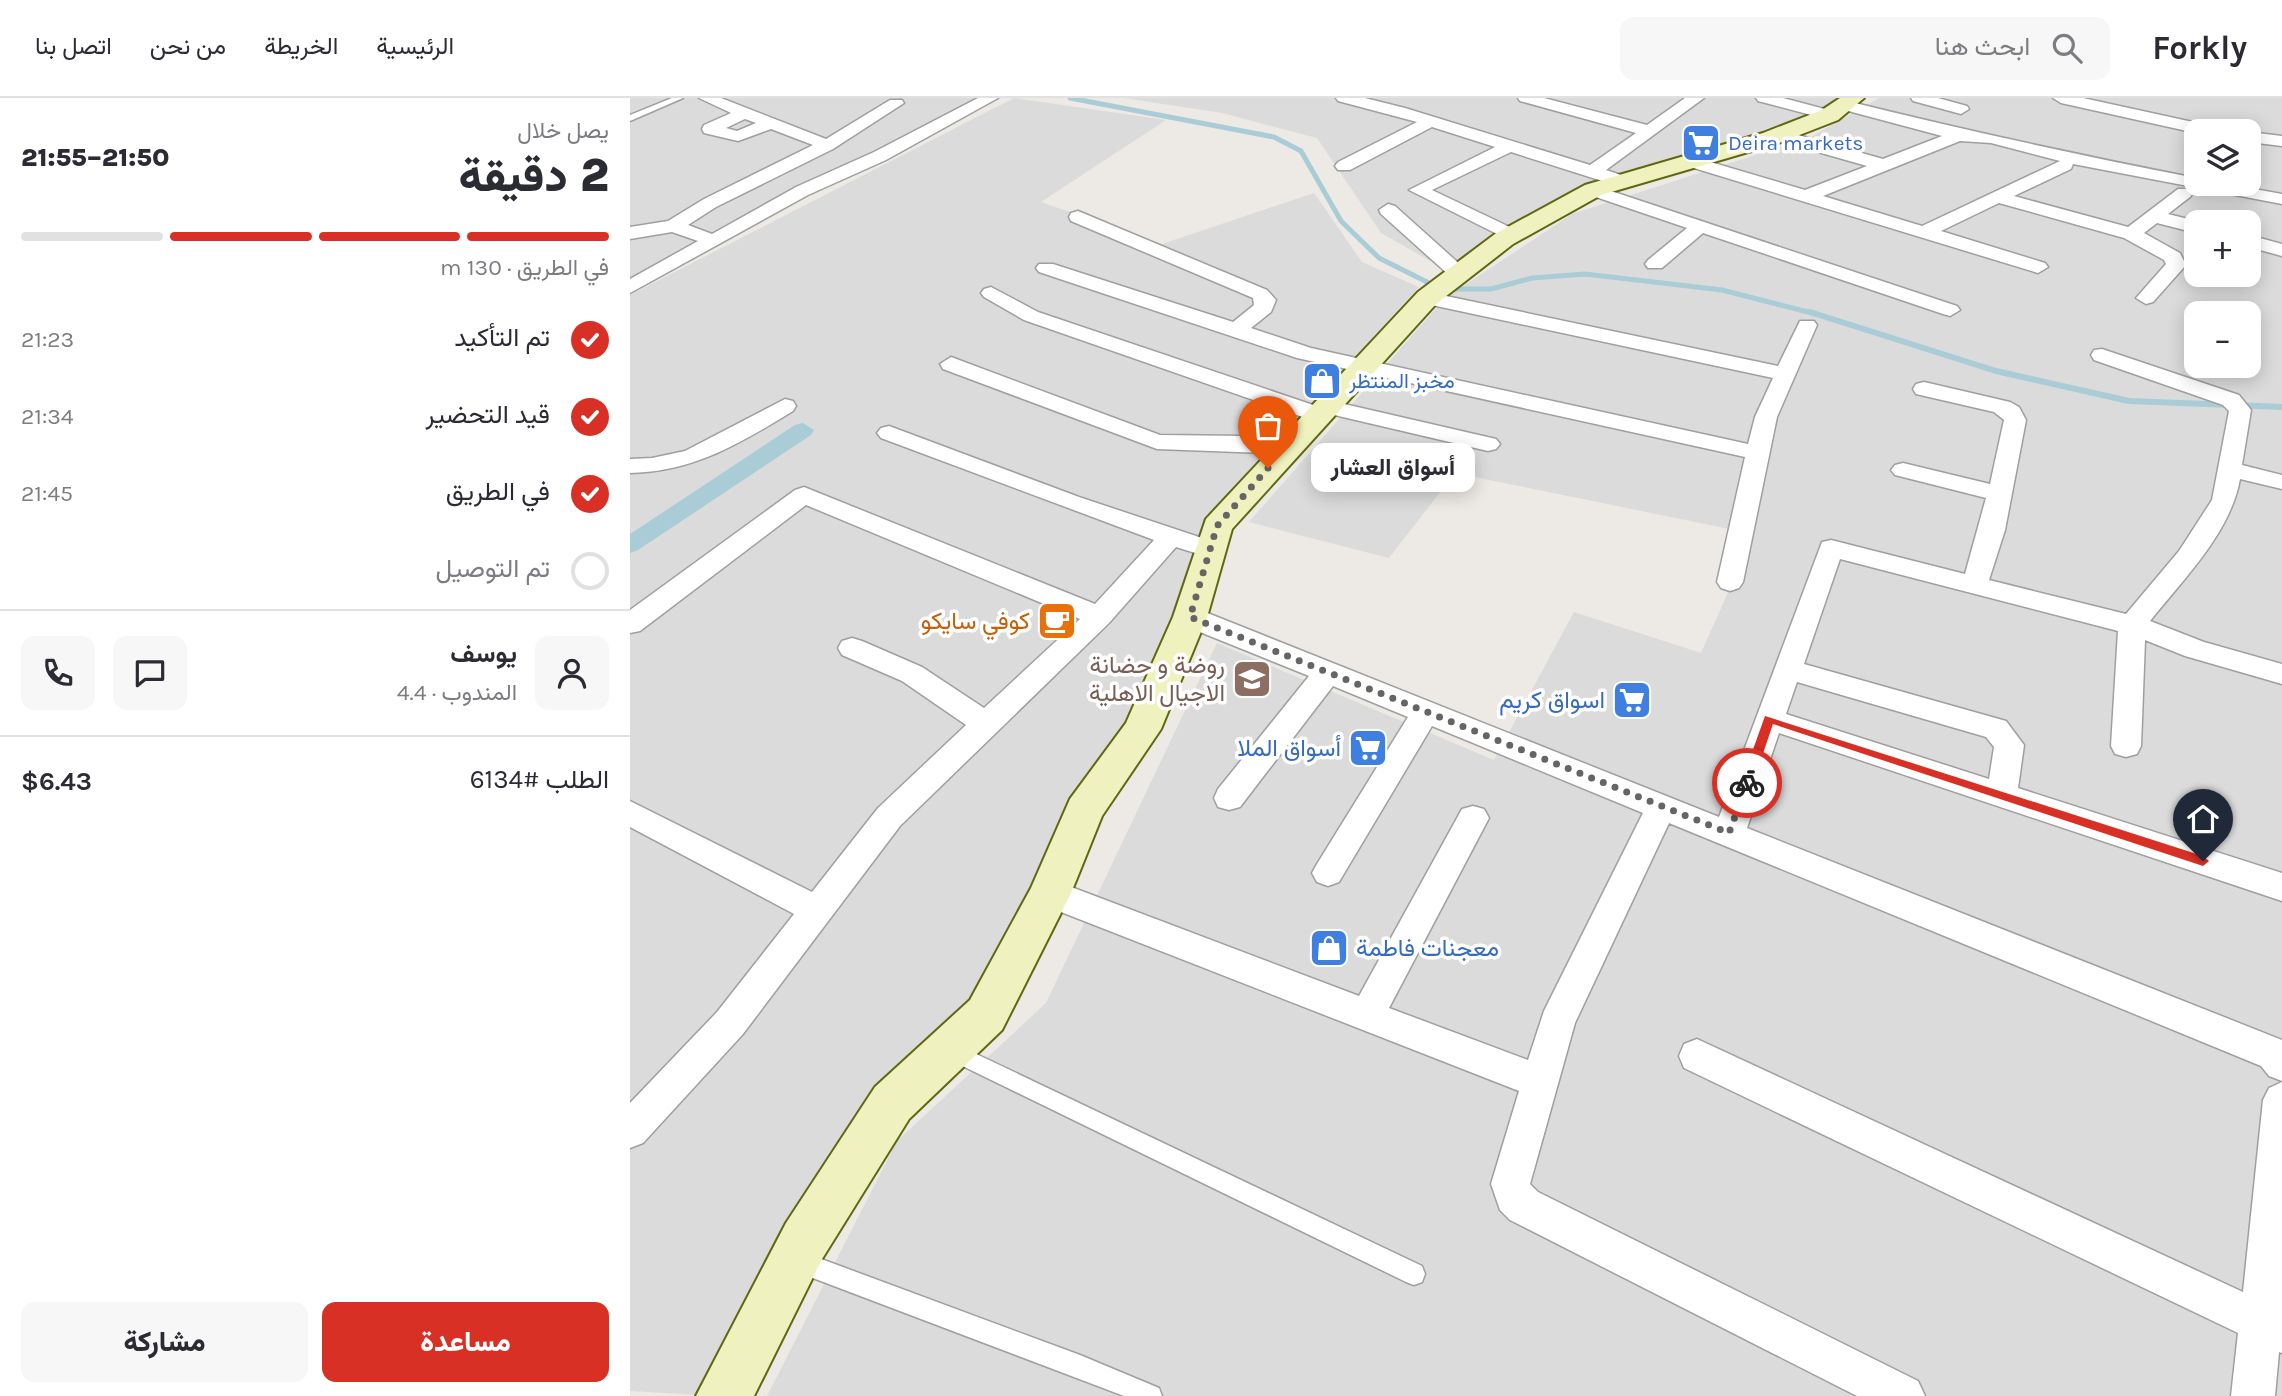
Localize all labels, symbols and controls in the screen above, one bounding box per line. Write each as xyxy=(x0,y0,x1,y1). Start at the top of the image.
search box xyxy=(1620,17,2110,80)
icon: search xyxy=(2048,29,2086,67)
text: Forkly xyxy=(2152,29,2247,67)
text: ابحث هنا xyxy=(1935,31,2030,62)
text: اتصل بنا xyxy=(35,32,112,60)
text: من نحن xyxy=(150,32,226,60)
text: الخريطة xyxy=(264,32,338,60)
text: الرئيسية xyxy=(376,32,454,60)
text: يصل خلال xyxy=(517,117,609,144)
map controls xyxy=(2184,119,2261,378)
button: layers xyxy=(2184,119,2261,196)
supermarket icon: Deira markets xyxy=(1680,122,1722,164)
place label: Deira markets xyxy=(1728,131,1863,155)
text: 21:50–21:55 xyxy=(21,142,169,173)
text: 2 دقيقة xyxy=(459,149,609,203)
button: + xyxy=(2184,210,2261,287)
text: في الطريق · 130 m xyxy=(440,254,609,281)
button: − xyxy=(2184,301,2261,378)
icon: check xyxy=(571,321,609,359)
text: تم التأكيد xyxy=(454,322,550,353)
text: 21:23 xyxy=(21,326,74,353)
shop icon: مخبز المنتظر xyxy=(1301,360,1343,402)
place label: مخبز المنتظر xyxy=(1348,369,1455,394)
pin xyxy=(1238,396,1298,468)
icon: check xyxy=(571,398,609,436)
text: قيد التحضير xyxy=(425,399,550,430)
text: 21:34 xyxy=(21,403,74,430)
icon: bag xyxy=(1249,407,1287,445)
callout: أسواق العشار xyxy=(1310,444,1474,492)
text: أسواق العشار xyxy=(1331,454,1455,481)
icon: check xyxy=(571,475,609,513)
text: في الطريق xyxy=(446,476,550,507)
text: 21:45 xyxy=(21,480,73,507)
text: تم التوصيل xyxy=(435,553,550,584)
cafe icon: كوفي سايكو xyxy=(1036,600,1078,642)
place label: كوفي سايكو xyxy=(921,607,1030,640)
button: phone xyxy=(21,636,95,710)
button: chat xyxy=(113,636,187,710)
button: person xyxy=(535,636,609,710)
text: يوسف xyxy=(450,638,517,669)
place label: روضة و حضانة الاجيال الاهلية xyxy=(1089,651,1225,707)
school or university icon: روضة و حضانة الاجيال الاهلية xyxy=(1231,658,1273,700)
text: المندوب · 4.4 xyxy=(397,679,517,706)
supermarket icon: اسواق كريم xyxy=(1611,679,1653,721)
place label: اسواق كريم xyxy=(1499,686,1605,716)
supermarket icon: أسواق الملا xyxy=(1347,727,1389,769)
place label: أسواق الملا xyxy=(1237,734,1341,763)
courier xyxy=(1712,748,1782,818)
text: الطلب #6134 xyxy=(470,764,609,795)
icon: bike xyxy=(1728,764,1766,802)
text: $6.43 xyxy=(21,766,92,797)
pin xyxy=(2173,789,2233,861)
icon: home xyxy=(2184,800,2222,838)
shop icon: معجنات فاطمة xyxy=(1308,927,1350,969)
place label: معجنات فاطمة xyxy=(1356,934,1499,962)
button: مشاركة xyxy=(21,1302,308,1382)
button: مساعدة xyxy=(322,1302,609,1382)

